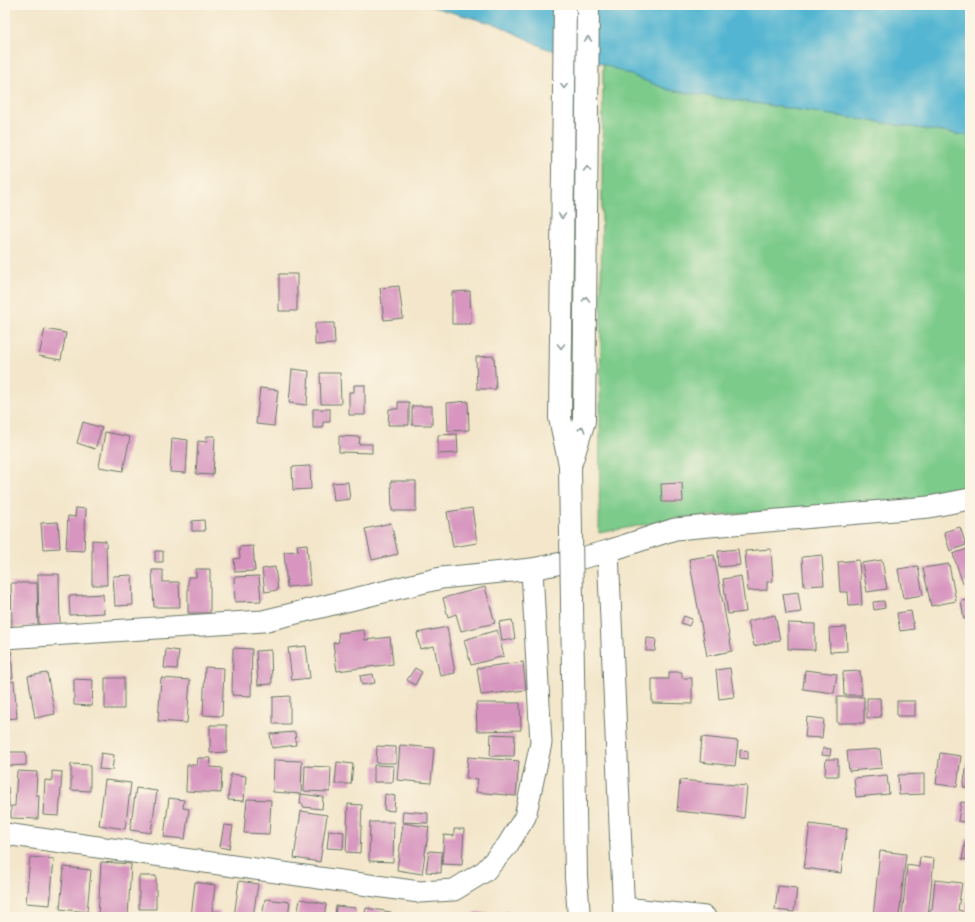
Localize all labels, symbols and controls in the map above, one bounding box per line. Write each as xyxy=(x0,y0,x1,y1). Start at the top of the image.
one-way arrow xyxy=(584,36,592,42)
one-way arrow xyxy=(560,83,568,89)
one-way arrow xyxy=(583,166,591,172)
one-way arrow xyxy=(558,213,566,219)
one-way arrow xyxy=(582,296,590,302)
one-way arrow xyxy=(557,343,565,349)
one-way arrow xyxy=(577,426,586,433)

